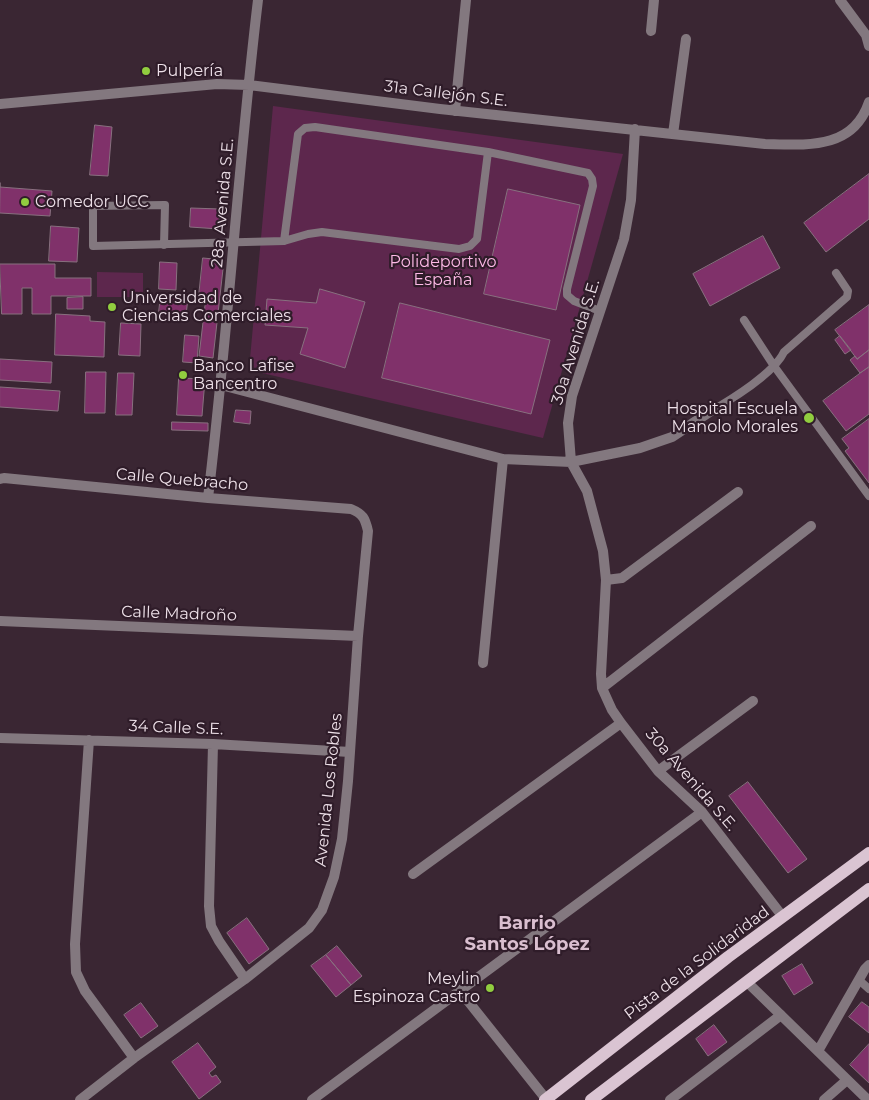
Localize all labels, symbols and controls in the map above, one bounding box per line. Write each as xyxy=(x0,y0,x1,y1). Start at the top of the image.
place label: Pulpería xyxy=(156,61,223,81)
marker: Pulpería xyxy=(140,65,152,77)
street label: 31a Callejón S.E. xyxy=(383,77,509,111)
street label: 28a Avenida S.E. xyxy=(208,138,238,268)
place label: Comedor UCC xyxy=(35,192,149,212)
marker: Comedor UCC xyxy=(19,196,31,208)
park label: Polideportivo España xyxy=(389,252,497,290)
street label: 30a Avenida S.E. xyxy=(548,277,604,407)
place label: Universidad de Ciencias Comerciales xyxy=(122,288,291,326)
marker: Universidad de Ciencias Comerciales xyxy=(106,301,118,313)
place label: Banco Lafise Bancentro xyxy=(193,356,294,394)
marker: Banco Lafise Bancentro xyxy=(177,369,189,381)
place label: Hospital Escuela Manolo Morales xyxy=(666,399,798,437)
marker: Hospital Escuela Manolo Morales xyxy=(802,411,816,425)
street label: Calle Quebracho xyxy=(115,465,249,495)
street label: Calle Madroño xyxy=(121,602,237,626)
street label: Avenida Los Robles xyxy=(311,712,347,868)
street label: 34 Calle S.E. xyxy=(128,717,224,739)
street label: 30a Avenida S.E. xyxy=(641,725,741,835)
street label: Pista de la Solidaridad xyxy=(621,902,773,1024)
district label: Barrio Santos López xyxy=(464,913,590,956)
place label: Meylin Espinoza Castro xyxy=(353,969,480,1007)
marker: Meylin Espinoza Castro xyxy=(484,982,496,994)

